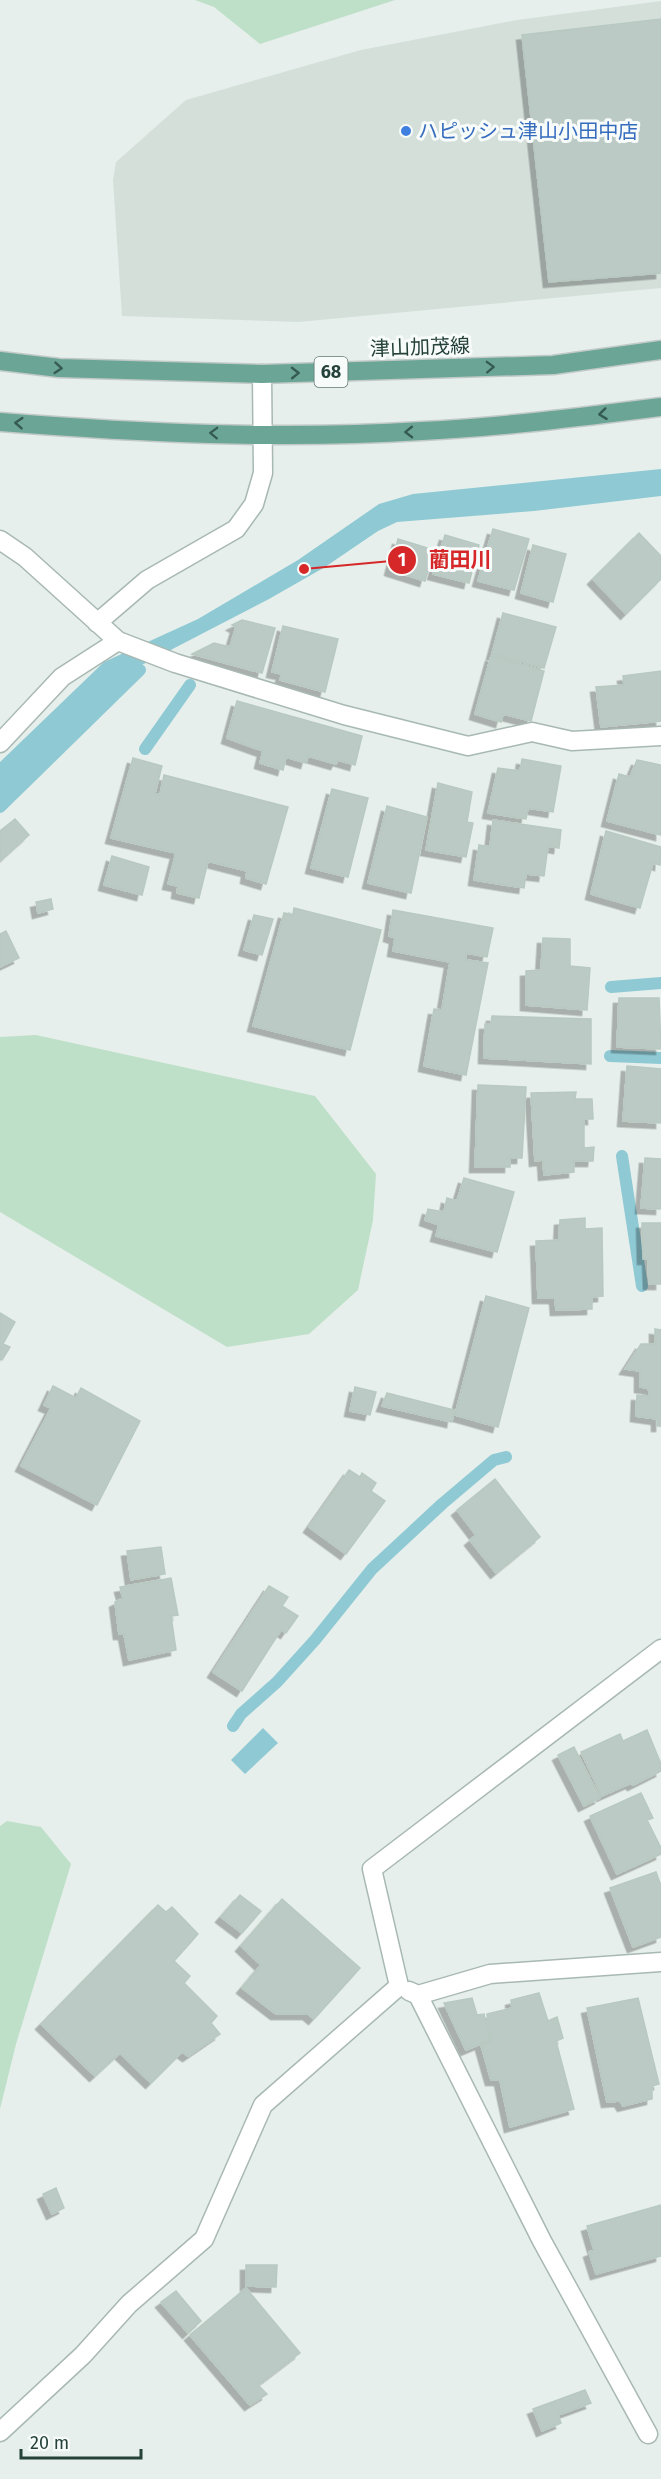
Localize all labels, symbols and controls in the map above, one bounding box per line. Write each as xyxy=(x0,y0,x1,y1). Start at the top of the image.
place label: ハピッシュ津山小田中店 xyxy=(418,119,638,143)
marker: ハピッシュ津山小田中店 xyxy=(399,124,413,138)
street label: 津山加茂線 xyxy=(370,333,470,361)
road number: 68 xyxy=(314,357,348,387)
one-way arrow xyxy=(54,361,63,374)
one-way arrow xyxy=(485,361,494,374)
one-way arrow xyxy=(290,367,299,379)
one-way arrow xyxy=(598,407,608,420)
one-way arrow xyxy=(15,417,24,430)
one-way arrow xyxy=(404,426,413,438)
one-way arrow xyxy=(209,427,218,440)
callout: 藺田川 xyxy=(387,540,504,579)
text: 藺田川 xyxy=(429,547,492,573)
text: 1 xyxy=(398,549,406,571)
scale bar xyxy=(21,2422,141,2460)
text: 20 m xyxy=(30,2432,69,2454)

